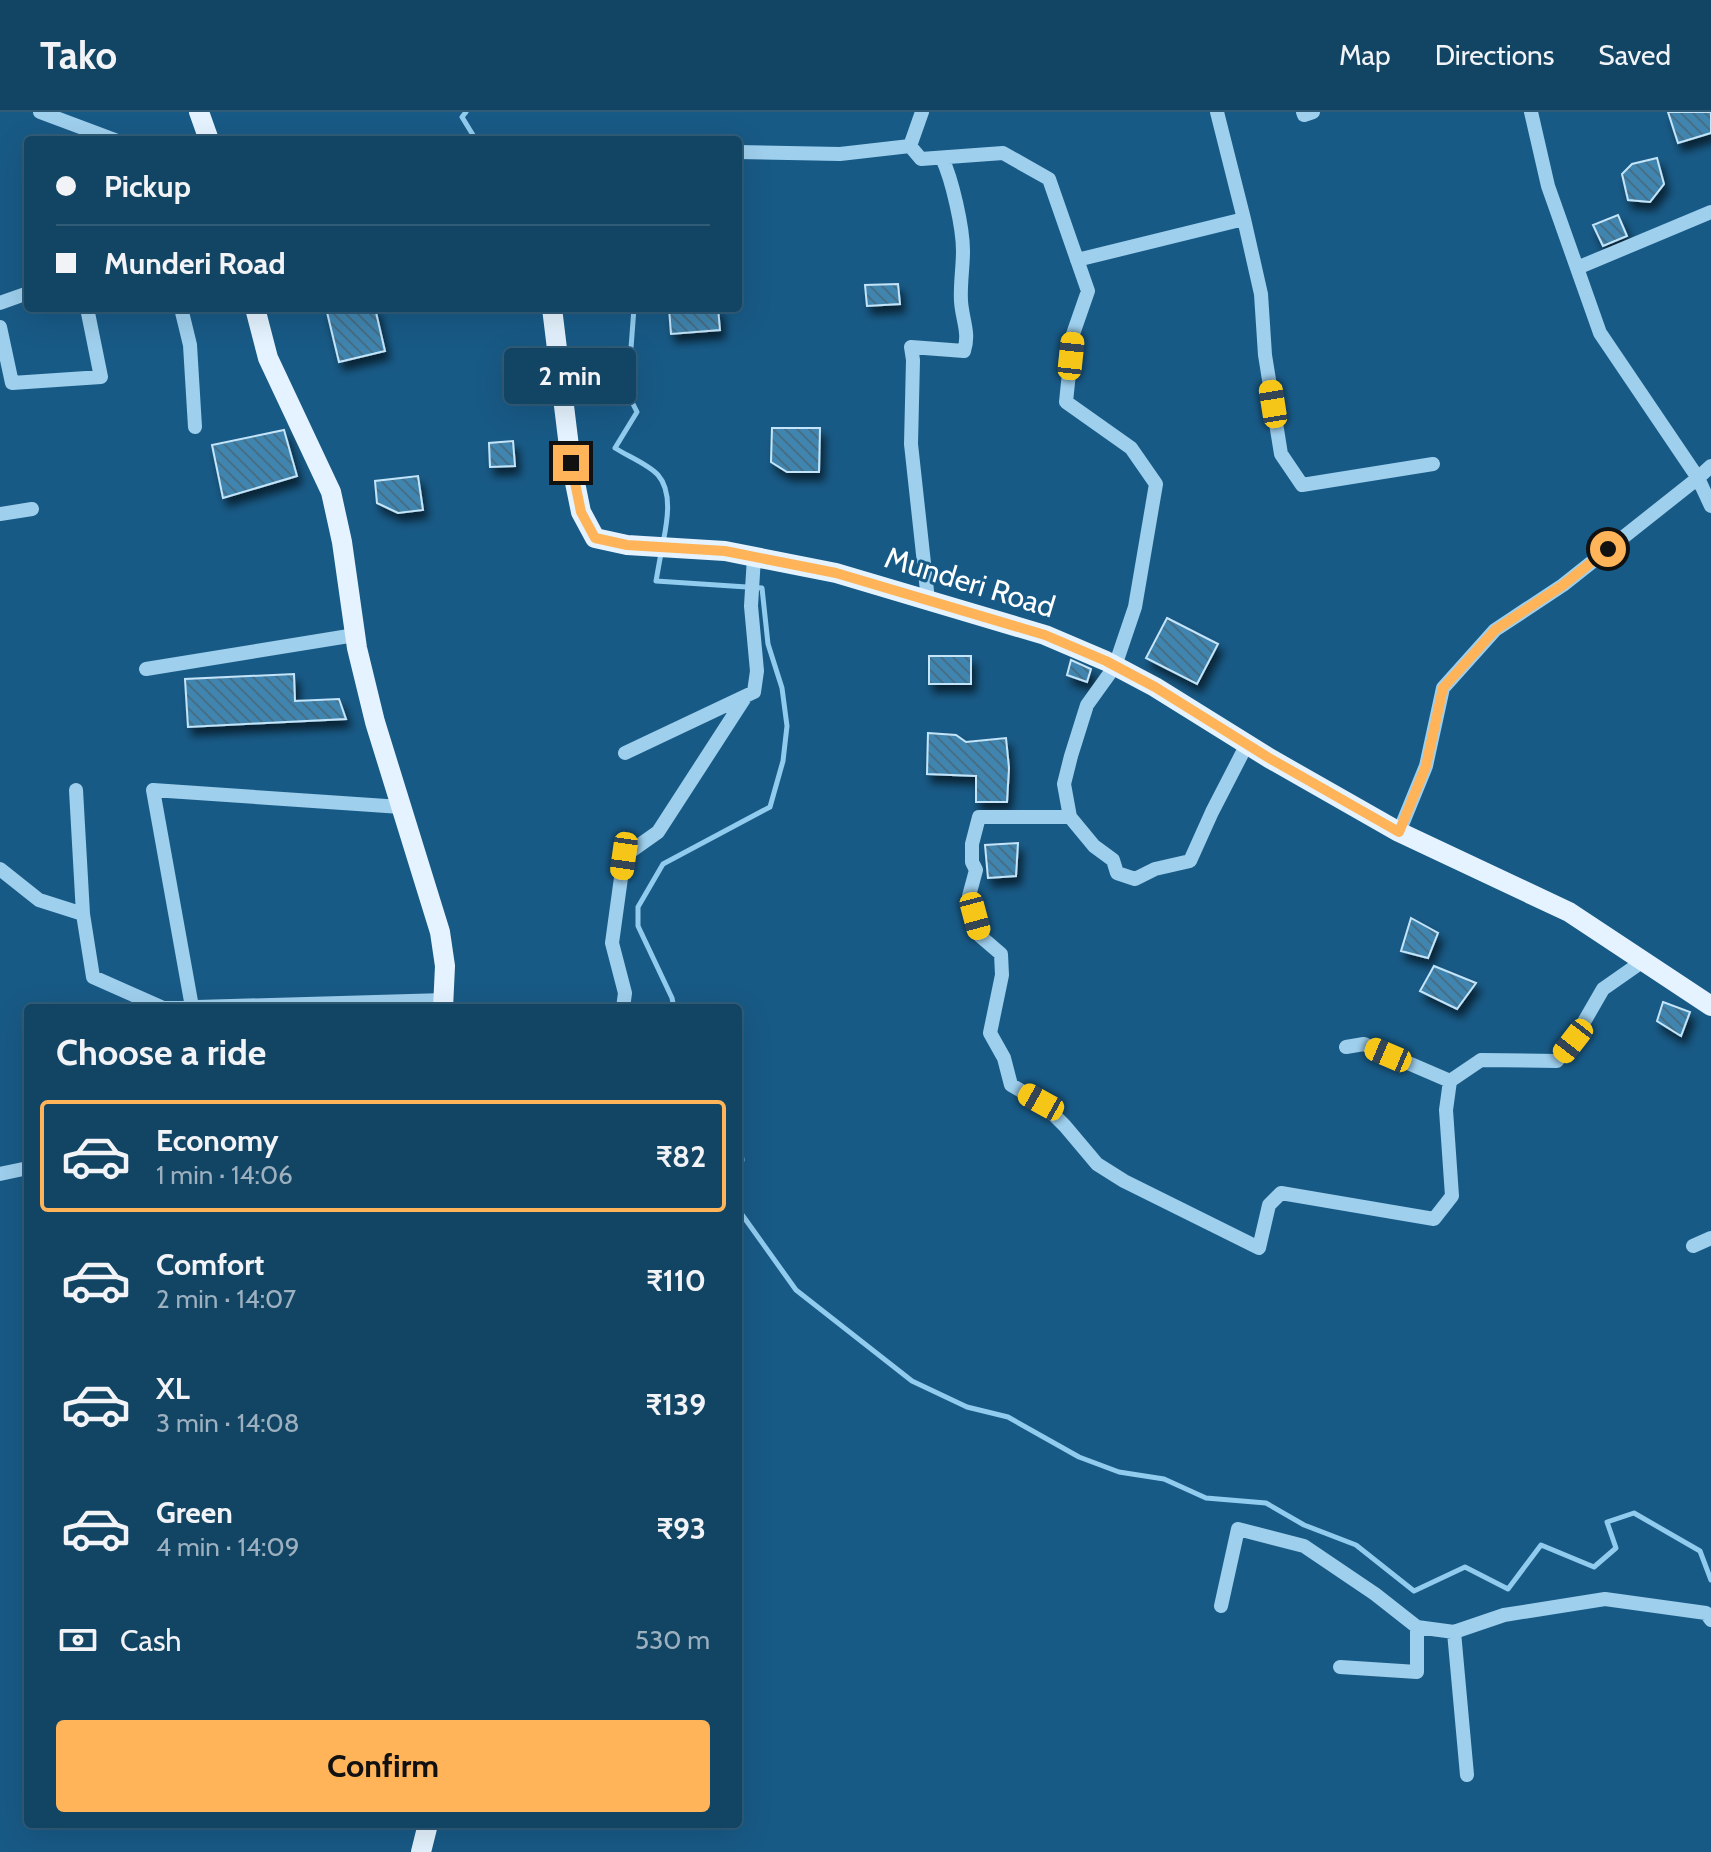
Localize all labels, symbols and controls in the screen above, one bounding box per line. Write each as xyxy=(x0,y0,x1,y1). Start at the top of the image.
text: Tako xyxy=(40,32,117,79)
text: Map xyxy=(1339,38,1391,72)
text: Directions xyxy=(1435,38,1554,72)
text: Saved xyxy=(1598,38,1671,72)
text: Pickup xyxy=(104,168,191,205)
text: Munderi Road xyxy=(104,245,286,282)
car xyxy=(1057,331,1085,381)
callout: 2 min xyxy=(505,347,637,403)
text: 2 min xyxy=(539,360,601,392)
car xyxy=(1257,378,1289,430)
route end xyxy=(553,445,589,481)
route start xyxy=(1590,531,1626,567)
street label: Munderi Road xyxy=(880,539,1060,625)
car xyxy=(609,831,639,881)
car xyxy=(957,890,993,942)
car xyxy=(1549,1015,1597,1067)
text: Choose a ride xyxy=(56,1030,266,1074)
car xyxy=(1361,1035,1415,1075)
car xyxy=(1014,1080,1068,1124)
icon: car xyxy=(60,1120,132,1192)
text: Economy xyxy=(156,1122,279,1159)
text: ₹82 xyxy=(656,1138,706,1175)
text: 1 min · 14:06 xyxy=(156,1159,293,1191)
icon: car xyxy=(60,1244,132,1316)
text: Comfort xyxy=(156,1246,264,1283)
text: ₹110 xyxy=(646,1262,706,1299)
text: 2 min · 14:07 xyxy=(156,1283,296,1315)
icon: car xyxy=(60,1368,132,1440)
text: XL xyxy=(156,1370,190,1407)
text: ₹139 xyxy=(646,1386,706,1423)
text: 3 min · 14:08 xyxy=(156,1407,299,1439)
icon: car xyxy=(60,1492,132,1564)
text: Green xyxy=(156,1494,233,1531)
text: ₹93 xyxy=(657,1510,706,1547)
text: 4 min · 14:09 xyxy=(156,1531,299,1563)
icon: cash xyxy=(56,1618,100,1662)
text: Cash xyxy=(120,1622,182,1659)
text: 530 m xyxy=(635,1624,710,1656)
button: Confirm xyxy=(56,1720,710,1812)

